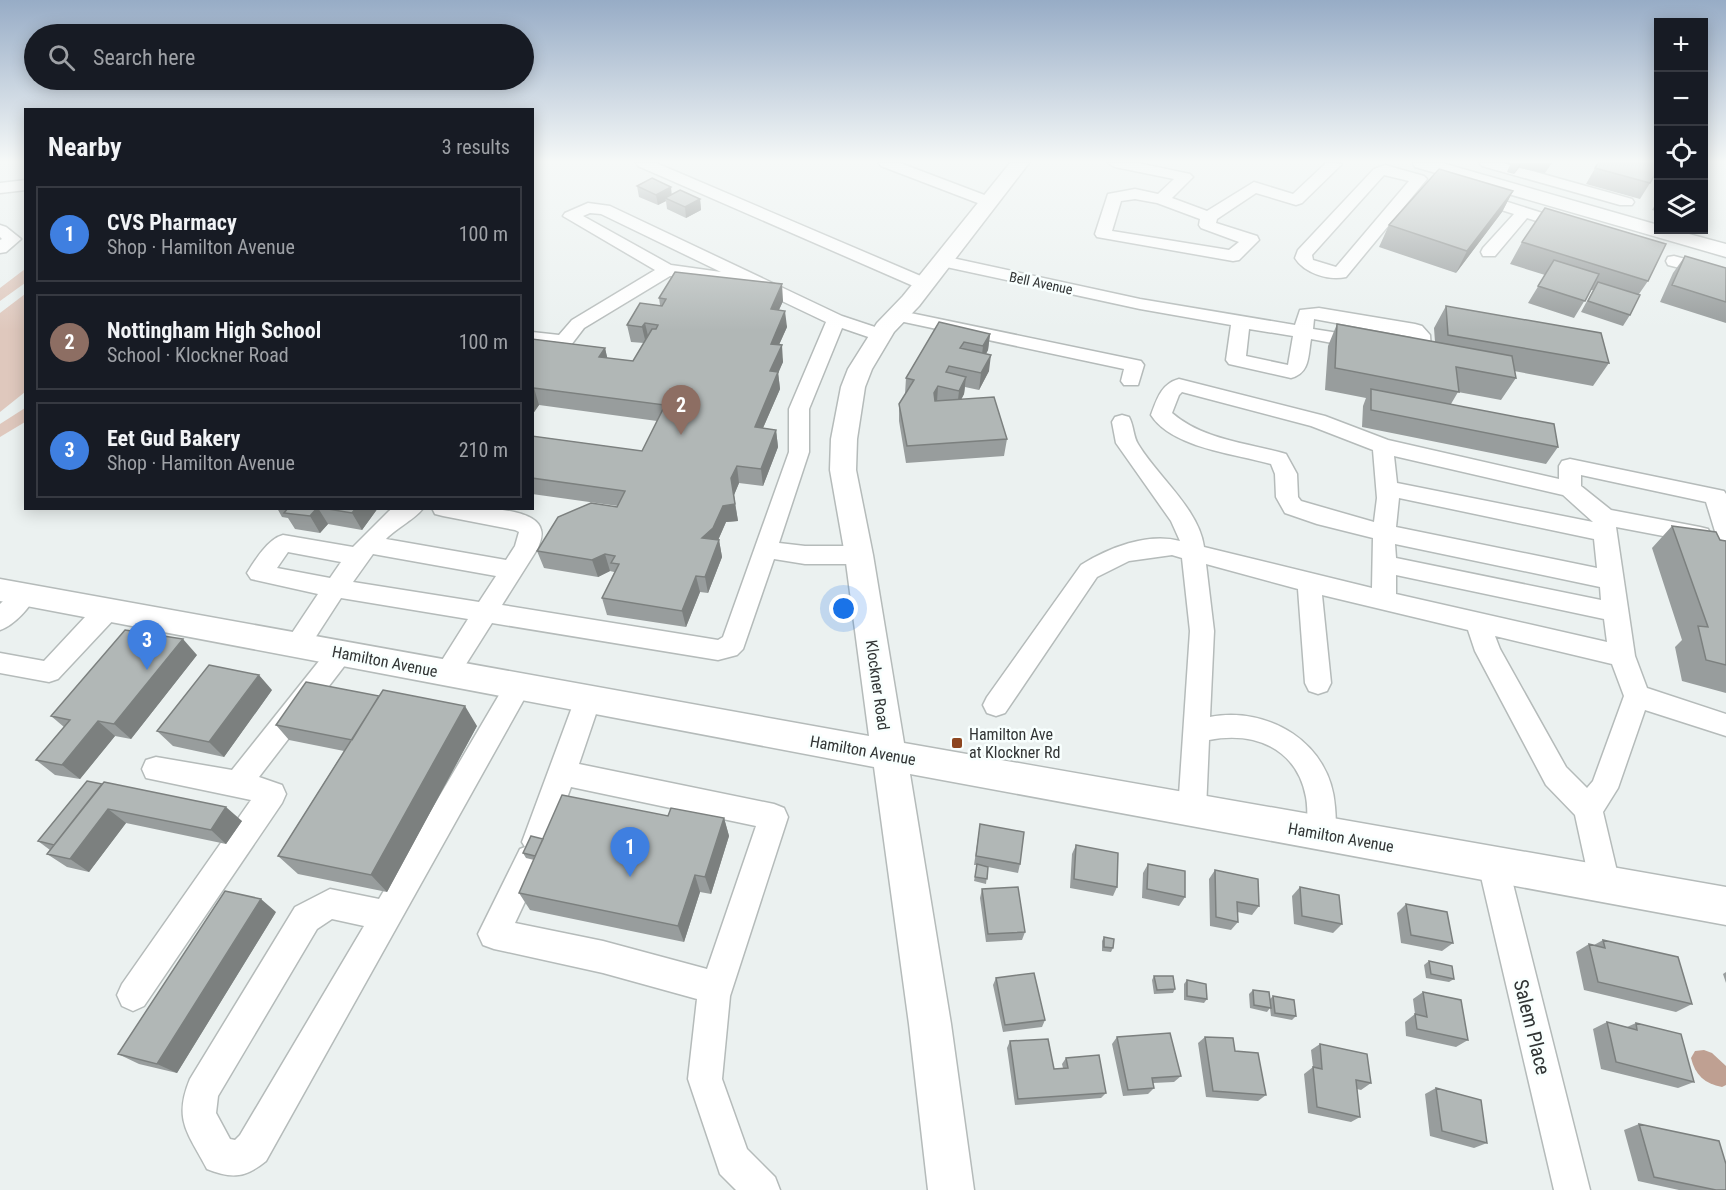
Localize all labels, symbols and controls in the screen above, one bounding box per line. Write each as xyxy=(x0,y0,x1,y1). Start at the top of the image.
map controls xyxy=(1654,18,1708,234)
button: + xyxy=(1654,18,1708,72)
search box xyxy=(24,24,534,90)
icon: search xyxy=(45,41,78,74)
text: Search here xyxy=(93,45,195,70)
button: − xyxy=(1654,72,1708,126)
button: locate xyxy=(1654,126,1708,180)
text: Nearby xyxy=(48,132,122,162)
text: 3 results xyxy=(442,135,510,159)
button: layers xyxy=(1654,180,1708,234)
text: CVS Pharmacy xyxy=(107,210,237,235)
text: 1 xyxy=(64,222,75,246)
text: 100 m xyxy=(459,222,508,246)
text: Shop · Hamilton Avenue xyxy=(107,235,295,259)
street label: Bell Avenue xyxy=(1008,269,1074,298)
text: Nottingham High School xyxy=(107,318,321,343)
text: 2 xyxy=(64,330,75,354)
text: 100 m xyxy=(459,330,508,354)
text: School · Klockner Road xyxy=(107,343,289,367)
pin: 2 xyxy=(662,386,700,435)
text: Eet Gud Bakery xyxy=(107,426,240,451)
text: 3 xyxy=(64,438,75,462)
text: 210 m xyxy=(459,438,508,462)
text: Shop · Hamilton Avenue xyxy=(107,451,295,475)
your location xyxy=(829,594,858,623)
pin: 3 xyxy=(128,620,166,670)
street label: Klockner Road xyxy=(862,639,893,731)
street label: Hamilton Avenue xyxy=(331,642,439,681)
place label: Hamilton Ave at Klockner Rd xyxy=(969,725,1060,762)
street label: Hamilton Avenue xyxy=(809,732,917,769)
marker: Hamilton Ave at Klockner Rd xyxy=(950,736,964,750)
street label: Hamilton Avenue xyxy=(1287,819,1395,856)
pin: 1 xyxy=(610,828,650,877)
street label: Salem Place xyxy=(1509,977,1555,1077)

